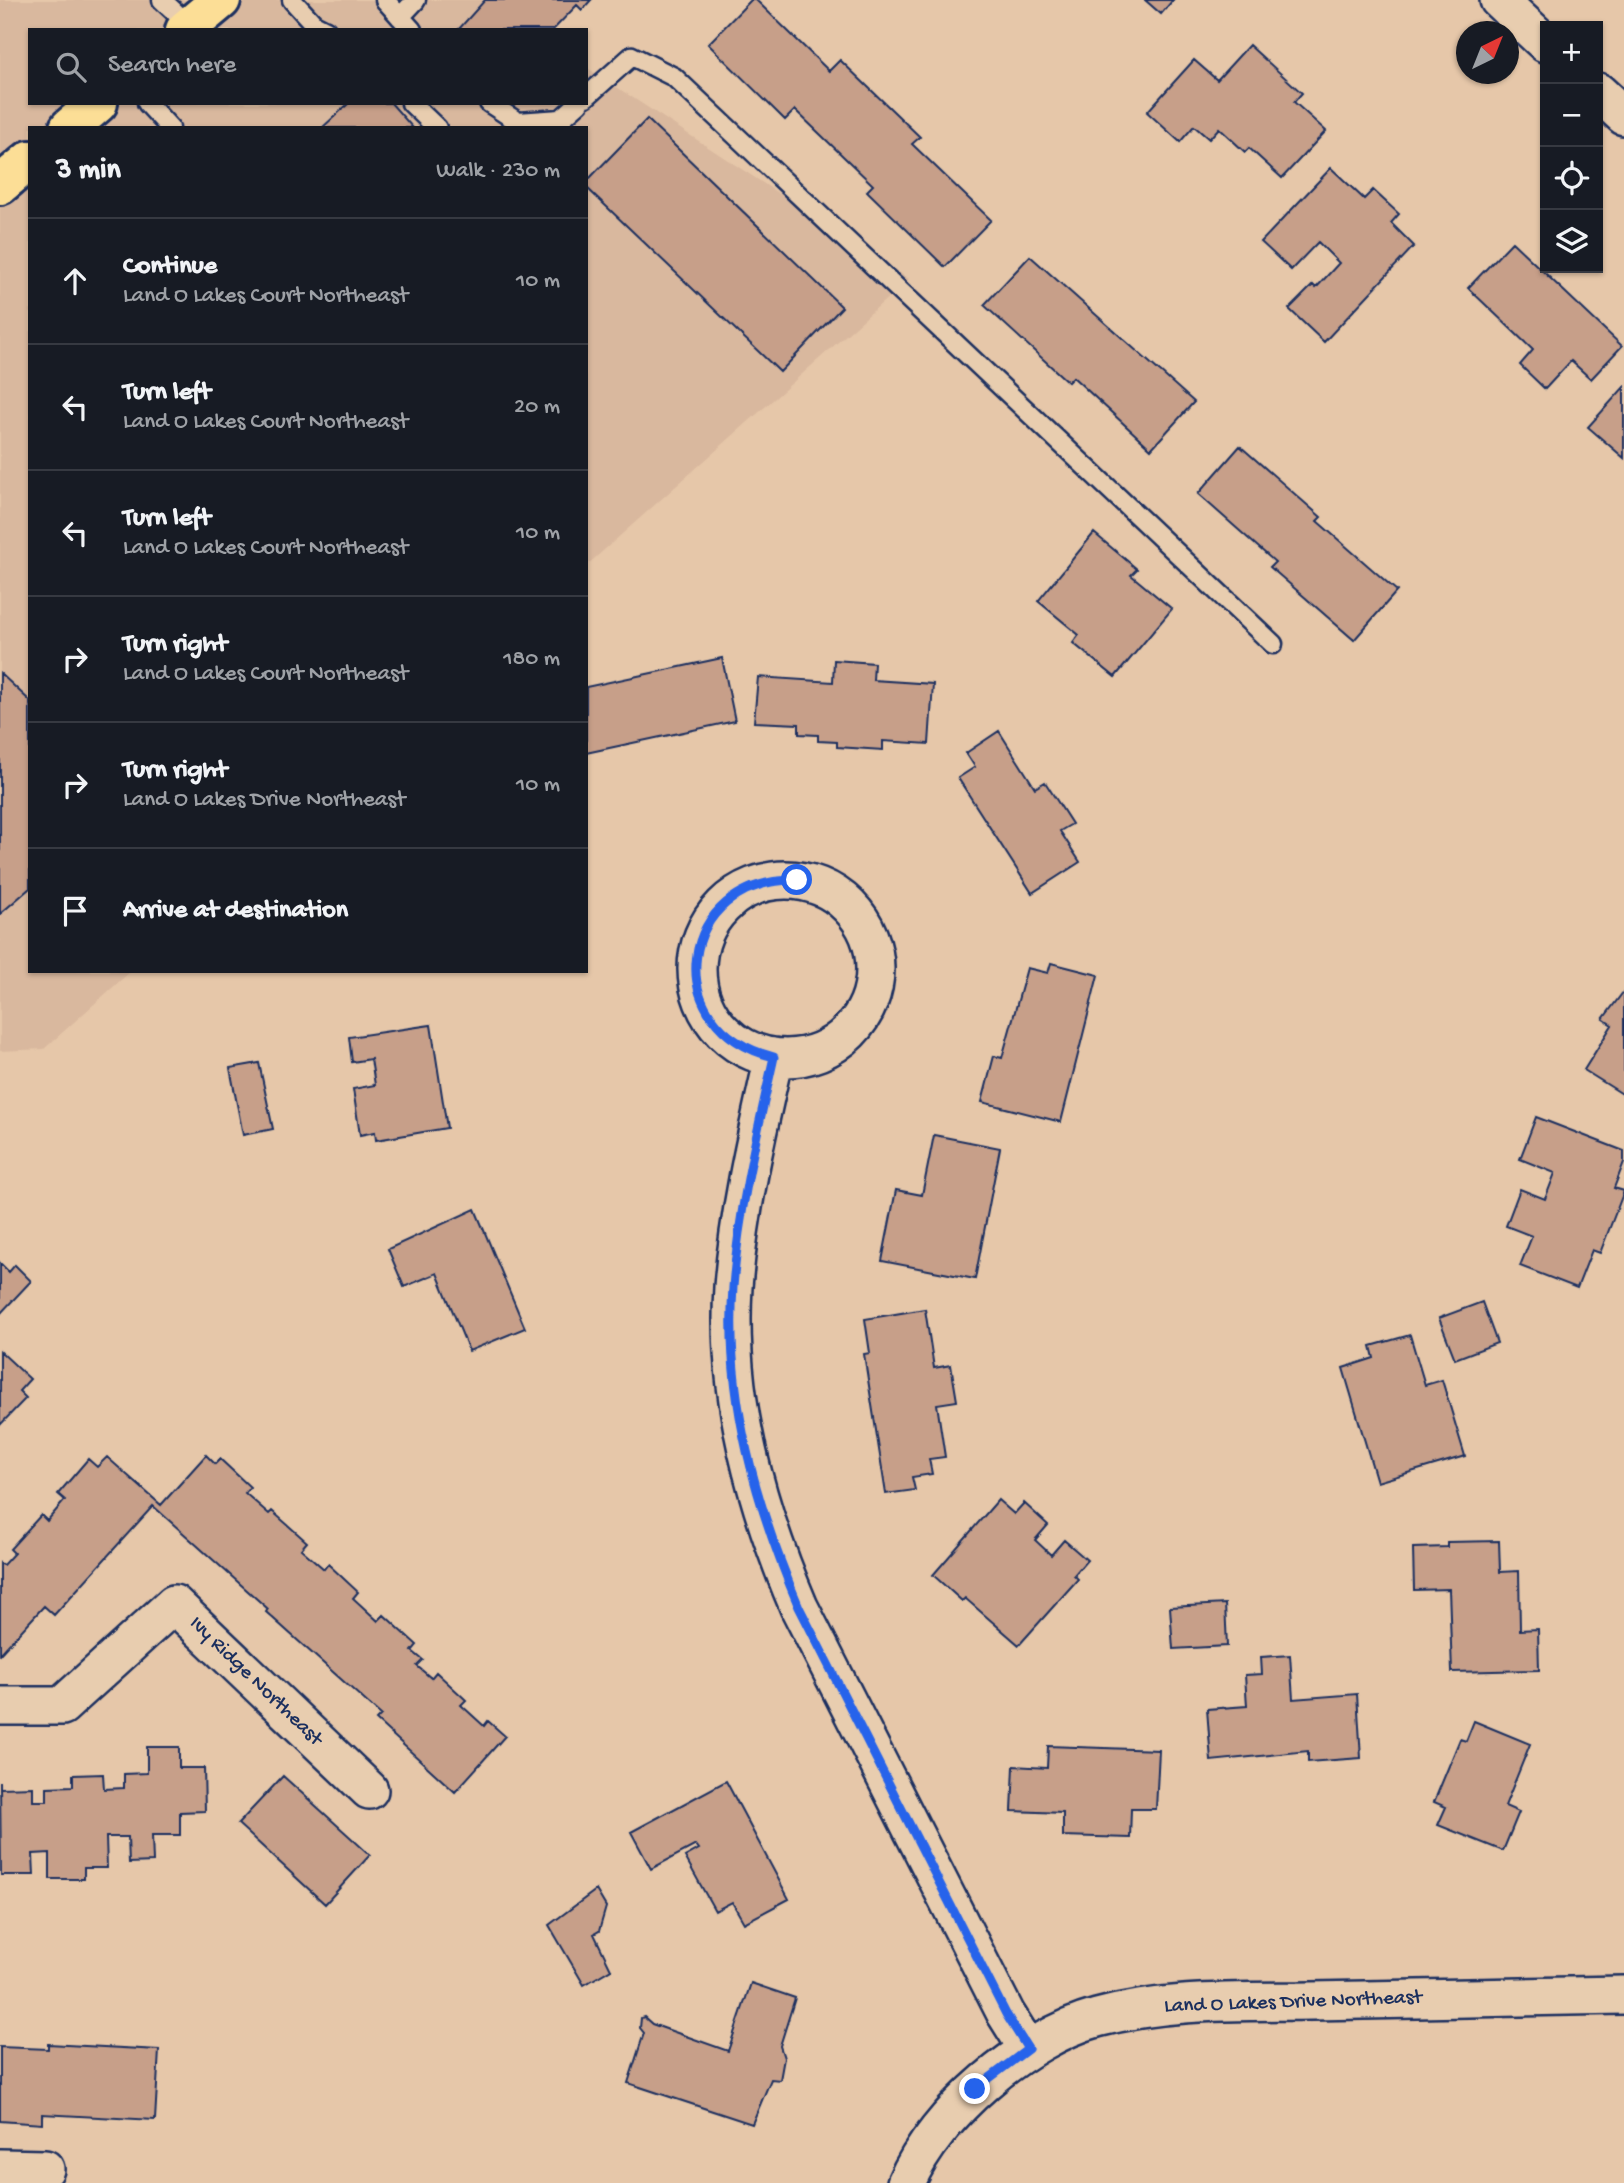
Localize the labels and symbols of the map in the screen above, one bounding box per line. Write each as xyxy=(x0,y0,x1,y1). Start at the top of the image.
north arrow xyxy=(1456,21,1519,84)
route start xyxy=(781,864,812,895)
street label: Ivy Ridge Northeast xyxy=(183,1612,329,1754)
street label: Land O Lakes Drive Northeast xyxy=(1164,1986,1425,2020)
route end xyxy=(959,2073,990,2104)

